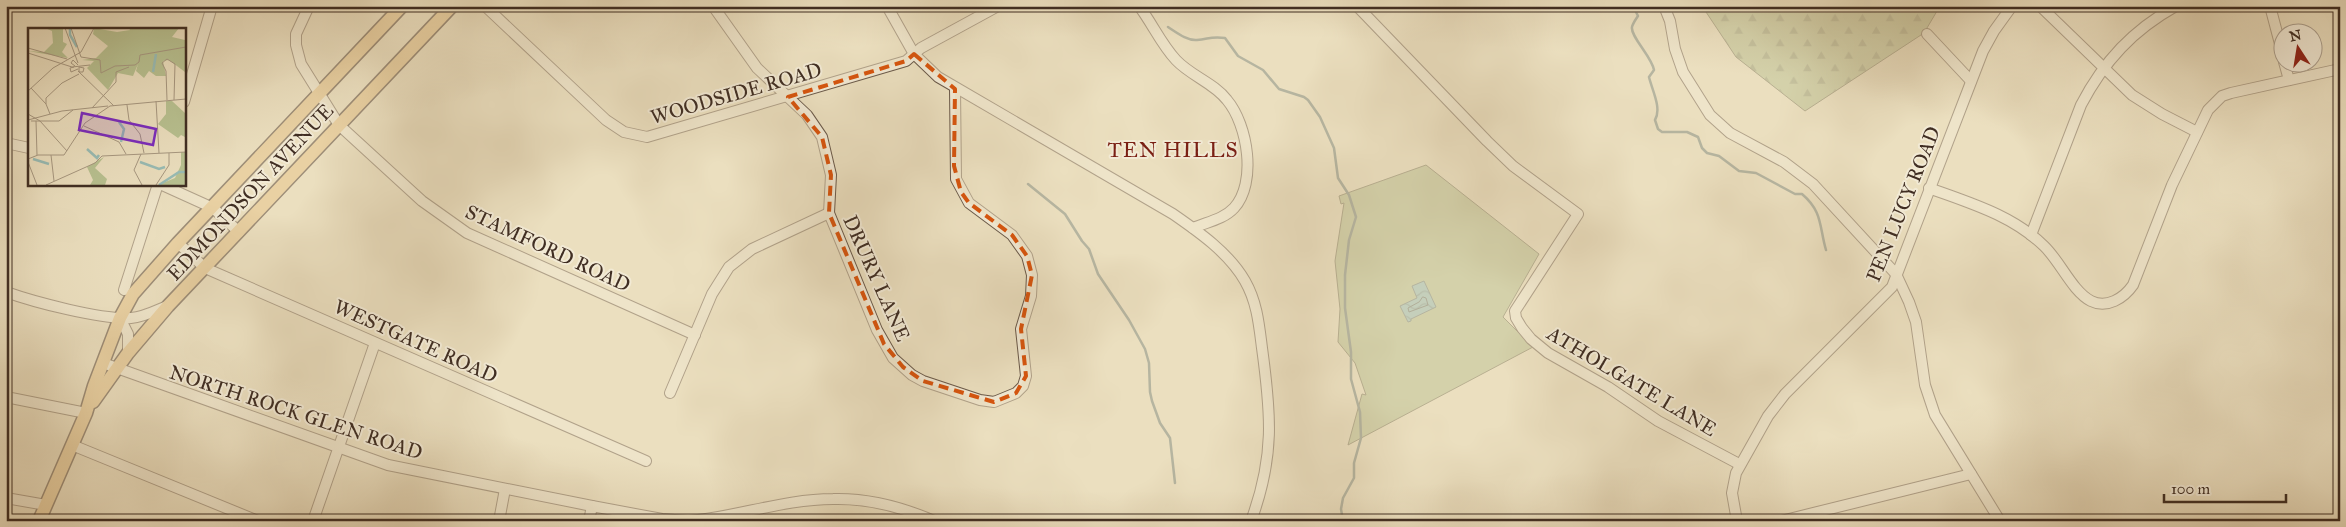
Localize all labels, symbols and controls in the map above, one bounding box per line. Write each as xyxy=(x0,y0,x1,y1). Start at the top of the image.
north arrow xyxy=(2274,22,2324,72)
text: N xyxy=(2288,26,2303,45)
inset map xyxy=(28,28,185,185)
street label: WOODSIDE ROAD xyxy=(648,57,824,129)
street label: EDMONDSON AVENUE xyxy=(162,99,338,285)
street label: PEN LUCY ROAD xyxy=(1861,123,1945,285)
district label: TEN HILLS xyxy=(1107,137,1239,163)
street label: STAMFORD ROAD xyxy=(462,199,634,297)
street label: DRURY LANE xyxy=(838,211,916,345)
street label: WESTGATE ROAD xyxy=(331,294,501,388)
street label: ATHOLGATE LANE xyxy=(1542,320,1721,441)
street label: NORTH ROCK GLEN ROAD xyxy=(166,360,426,464)
scale bar xyxy=(2164,472,2286,504)
text: 100 m xyxy=(2171,480,2211,498)

